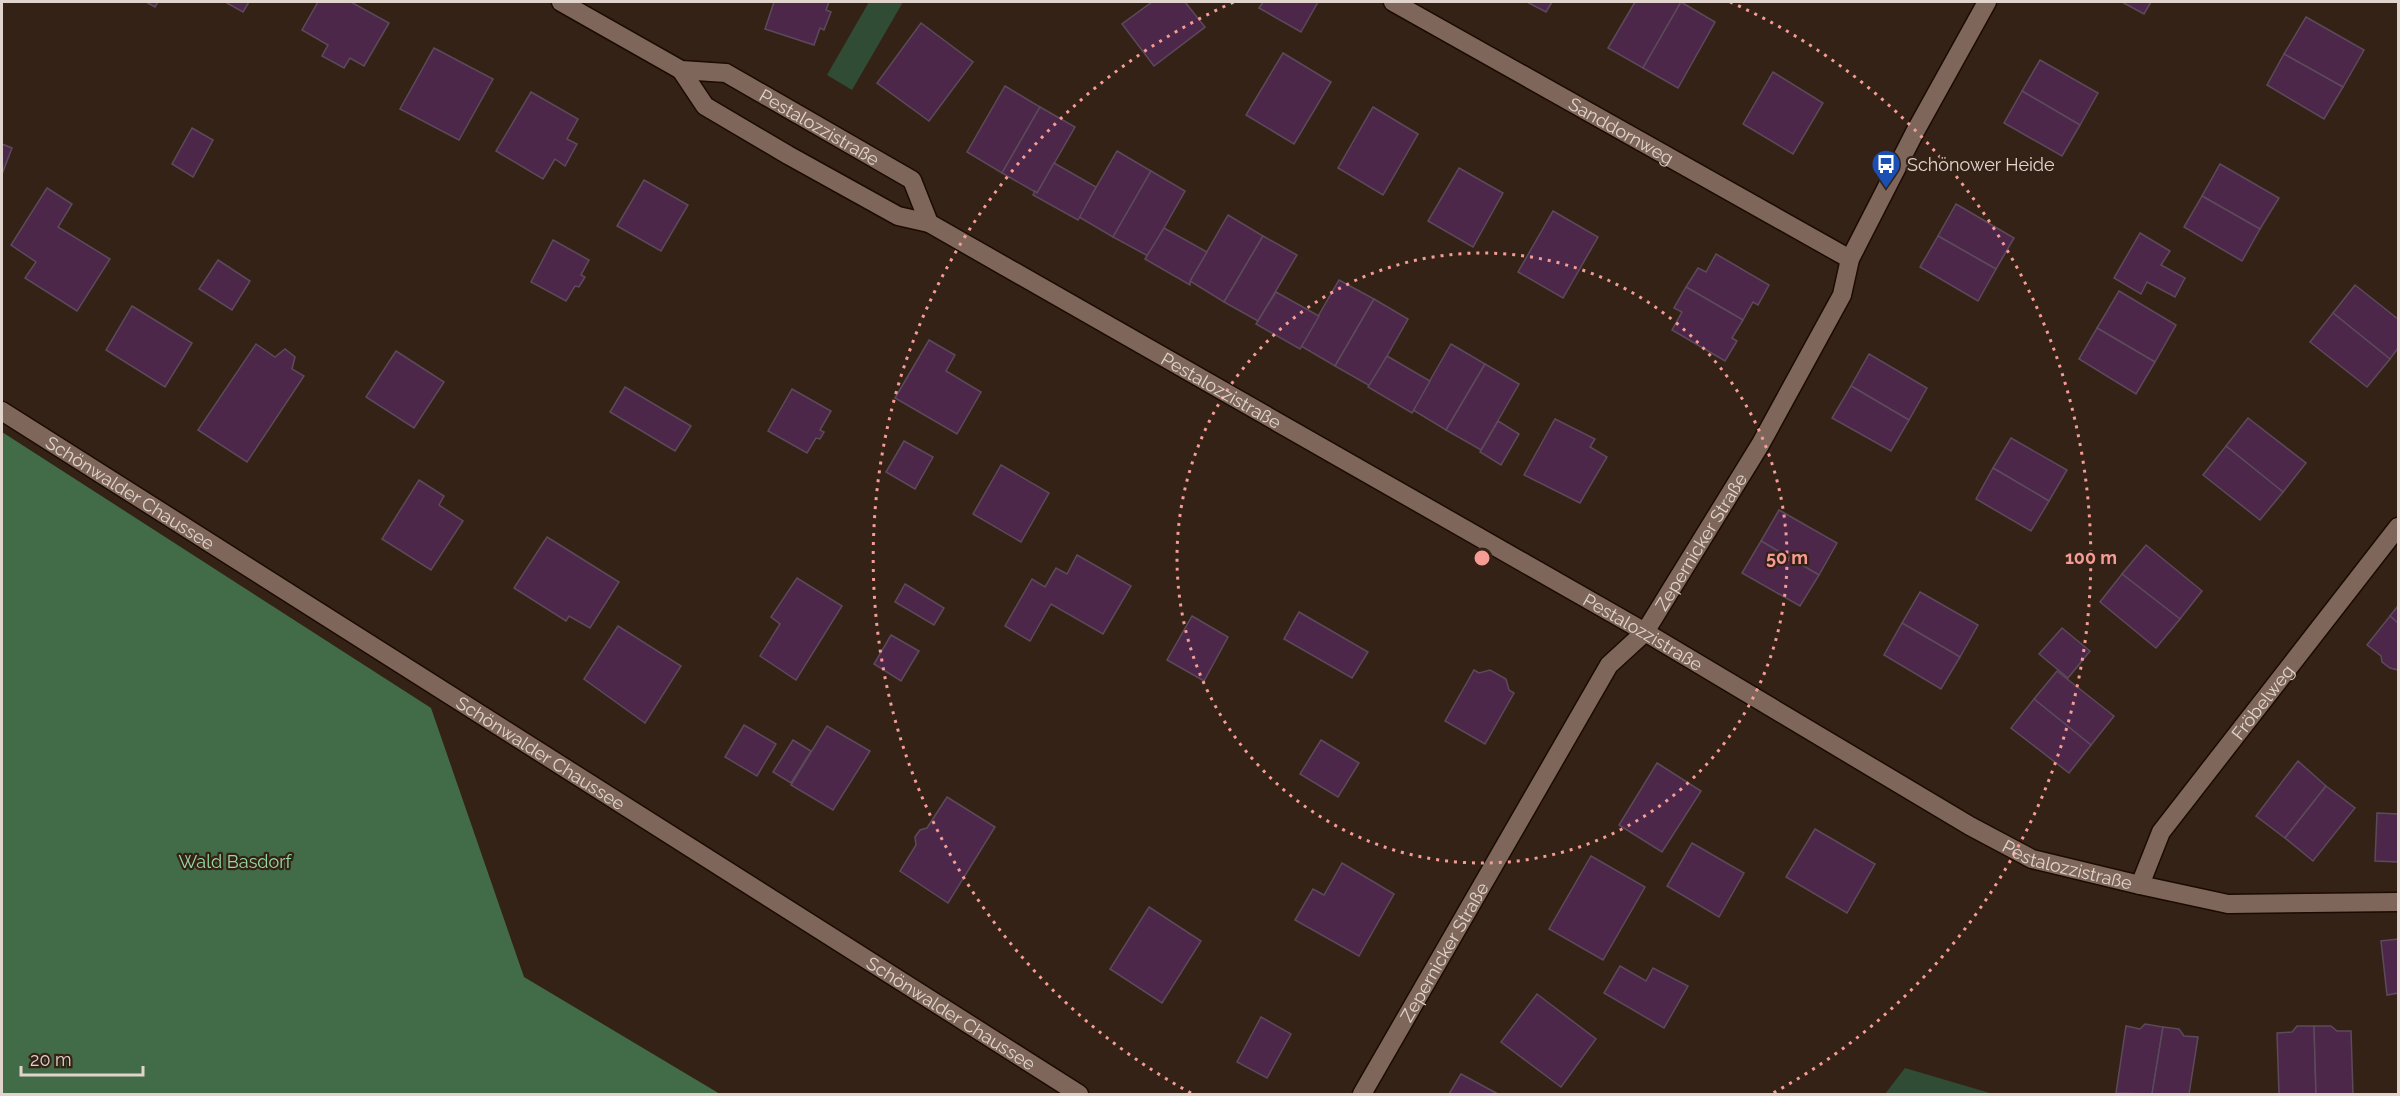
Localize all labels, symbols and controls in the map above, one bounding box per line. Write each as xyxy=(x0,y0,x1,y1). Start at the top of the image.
street label: Pestalozzistraße xyxy=(756,84,884,170)
street label: Sanddornweg xyxy=(1565,93,1678,168)
bus stop icon: Schönower Heide xyxy=(1870,148,1902,190)
place label: Schönower Heide xyxy=(1907,154,2055,175)
street label: Pestalozzistraße xyxy=(1158,348,1285,433)
street label: Schönwalder Chaussee xyxy=(42,431,219,554)
street label: Zepernicker Straße xyxy=(1650,469,1751,614)
text: 50 m xyxy=(1766,547,1808,568)
text: 100 m xyxy=(2065,547,2117,568)
centre of rings xyxy=(1472,548,1492,568)
street label: Pestalozzistraße xyxy=(1580,589,1707,675)
street label: Fröbelweg xyxy=(2227,660,2298,743)
street label: Schönwalder Chaussee xyxy=(453,691,629,814)
street label: Pestalozzistraße xyxy=(1999,835,2135,893)
park label: Wald Basdorf xyxy=(178,851,293,872)
street label: Zepernicker Straße xyxy=(1395,878,1492,1025)
street label: Schönwalder Chaussee xyxy=(863,952,1040,1074)
scale bar xyxy=(21,1039,142,1077)
text: 20 m xyxy=(30,1049,72,1070)

